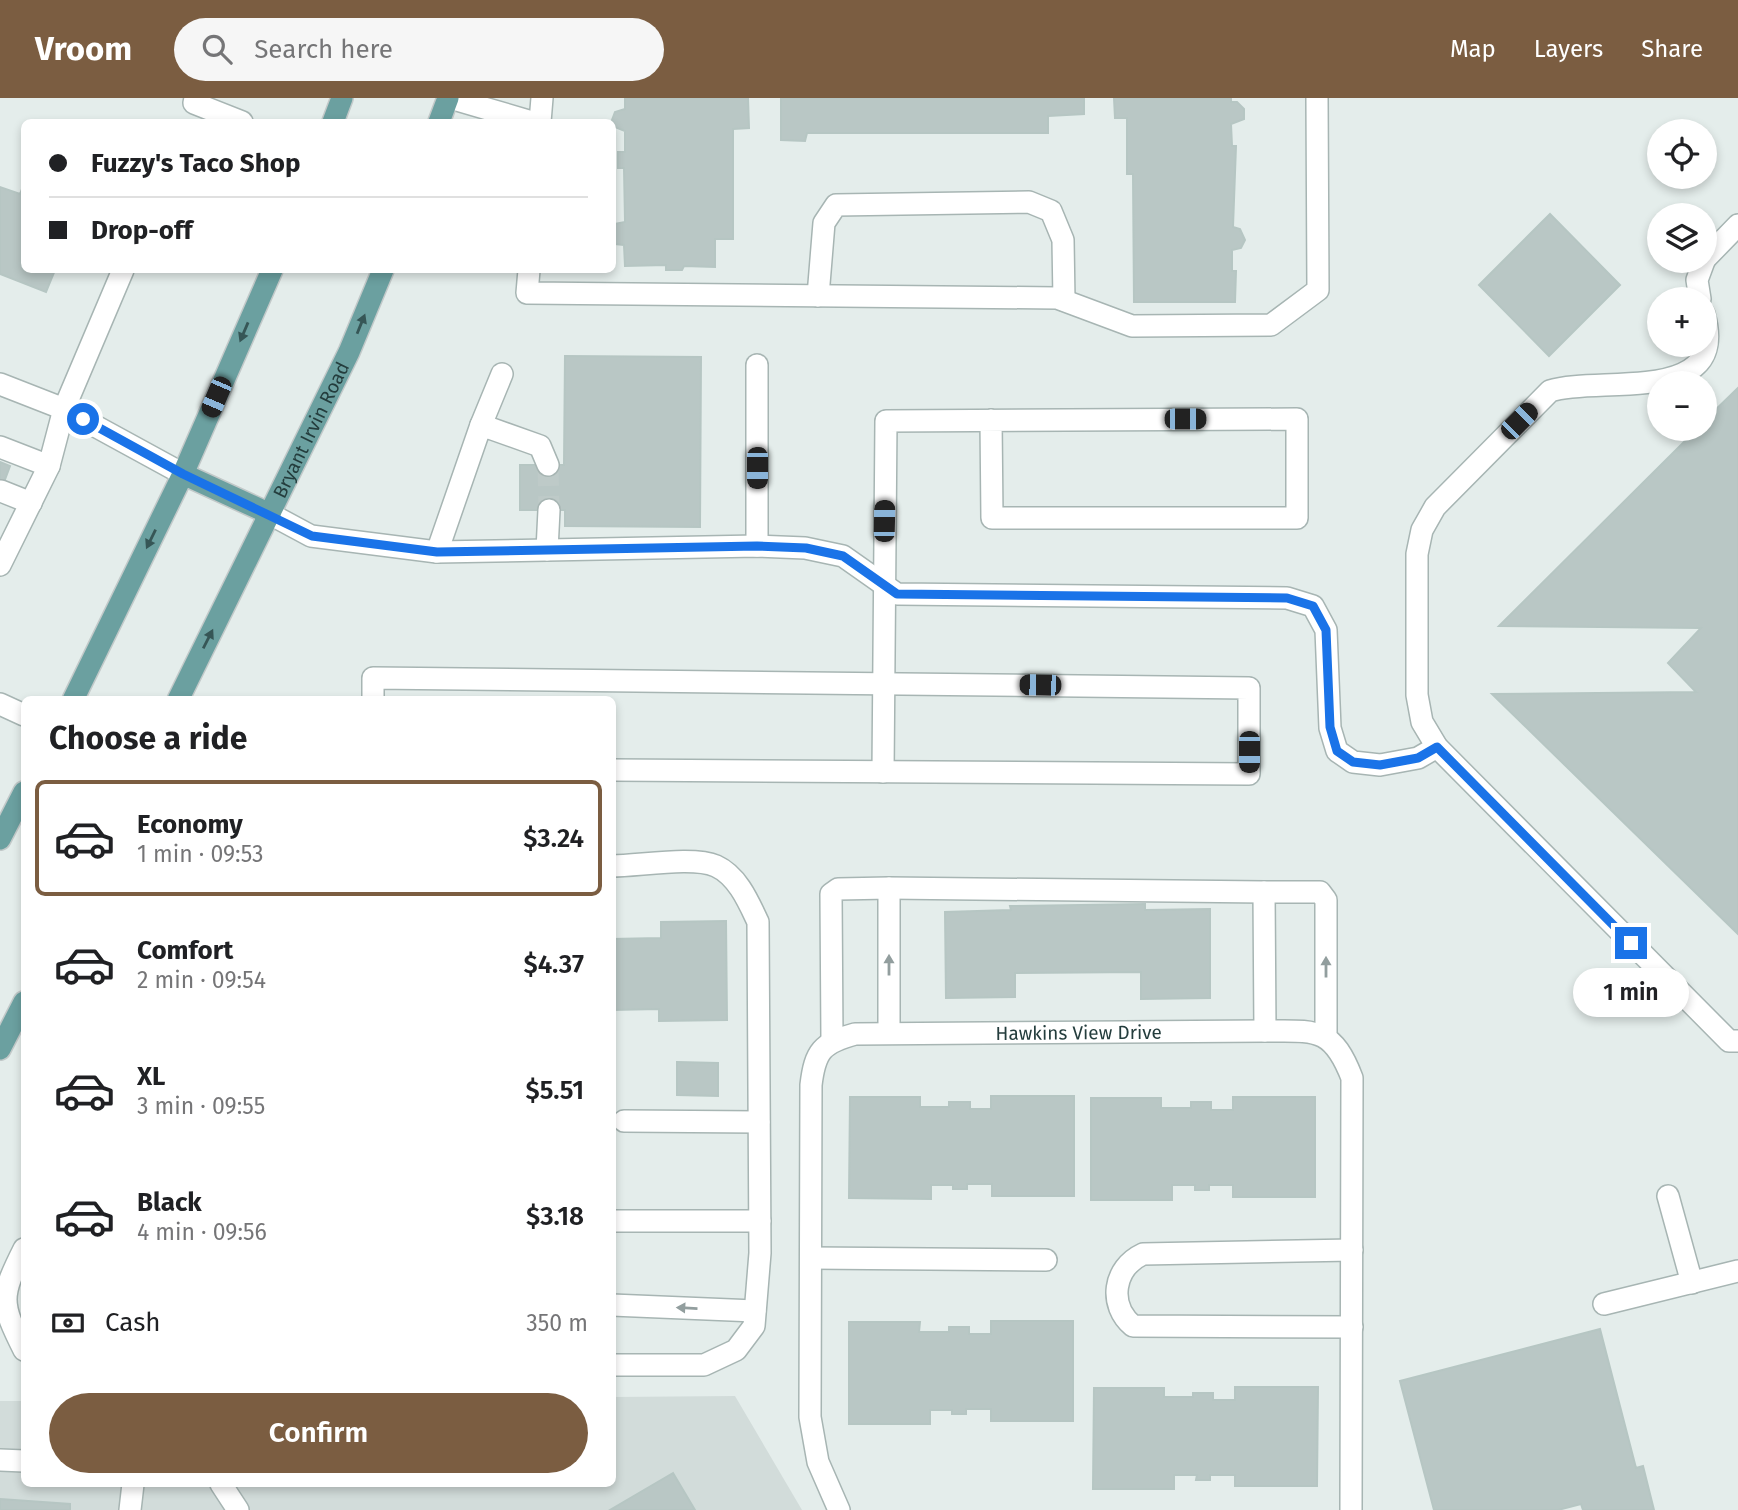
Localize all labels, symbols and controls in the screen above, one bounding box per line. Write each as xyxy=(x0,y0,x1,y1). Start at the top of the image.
search box xyxy=(174,18,664,81)
text: Vroom xyxy=(35,29,132,69)
icon: search xyxy=(198,30,236,68)
text: Search here xyxy=(254,34,393,65)
text: Map xyxy=(1450,35,1496,63)
text: Layers xyxy=(1534,35,1603,63)
text: Share xyxy=(1641,35,1703,63)
map controls xyxy=(1647,119,1717,441)
button: locate xyxy=(1647,119,1717,189)
text: Fuzzy's Taco Shop xyxy=(91,148,300,179)
button: layers xyxy=(1647,203,1717,273)
text: Drop-off xyxy=(91,215,193,246)
button: + xyxy=(1647,287,1717,357)
one-way arrow xyxy=(355,313,366,334)
one-way arrow xyxy=(239,322,250,343)
street label: Bryant Irvin Road xyxy=(268,358,354,502)
button: − xyxy=(1647,371,1717,441)
car xyxy=(199,374,234,420)
car xyxy=(1497,399,1542,443)
route start xyxy=(67,403,99,435)
car xyxy=(1165,409,1207,430)
car xyxy=(747,447,768,489)
car xyxy=(874,500,895,542)
one-way arrow xyxy=(145,529,157,549)
one-way arrow xyxy=(203,629,214,649)
car xyxy=(1019,674,1062,696)
text: Choose a ride xyxy=(49,719,247,757)
car xyxy=(1239,731,1260,773)
icon: car xyxy=(53,807,116,870)
text: Economy xyxy=(137,809,243,840)
text: $3.24 xyxy=(523,823,584,854)
text: 1 min · 09:53 xyxy=(137,840,264,868)
route end xyxy=(1615,927,1647,959)
icon: car xyxy=(53,933,116,996)
text: Comfort xyxy=(137,935,233,966)
text: $4.37 xyxy=(523,949,584,980)
one-way arrow xyxy=(883,954,895,976)
one-way arrow xyxy=(1320,956,1332,978)
text: 2 min · 09:54 xyxy=(137,966,266,994)
callout: 1 min xyxy=(1573,968,1689,1016)
text: 1 min xyxy=(1603,978,1659,1006)
street label: Hawkins View Drive xyxy=(995,1020,1162,1044)
icon: car xyxy=(53,1059,116,1122)
text: XL xyxy=(137,1061,165,1092)
text: $5.51 xyxy=(525,1075,584,1106)
text: 3 min · 09:55 xyxy=(137,1092,265,1120)
icon: car xyxy=(53,1185,116,1248)
text: Black xyxy=(137,1187,202,1218)
text: $3.18 xyxy=(526,1201,584,1232)
text: 4 min · 09:56 xyxy=(137,1218,267,1246)
one-way arrow xyxy=(676,1302,698,1313)
icon: cash xyxy=(49,1304,87,1342)
text: Cash xyxy=(105,1307,161,1338)
text: 350 m xyxy=(526,1309,588,1337)
button: Confirm xyxy=(49,1393,588,1473)

